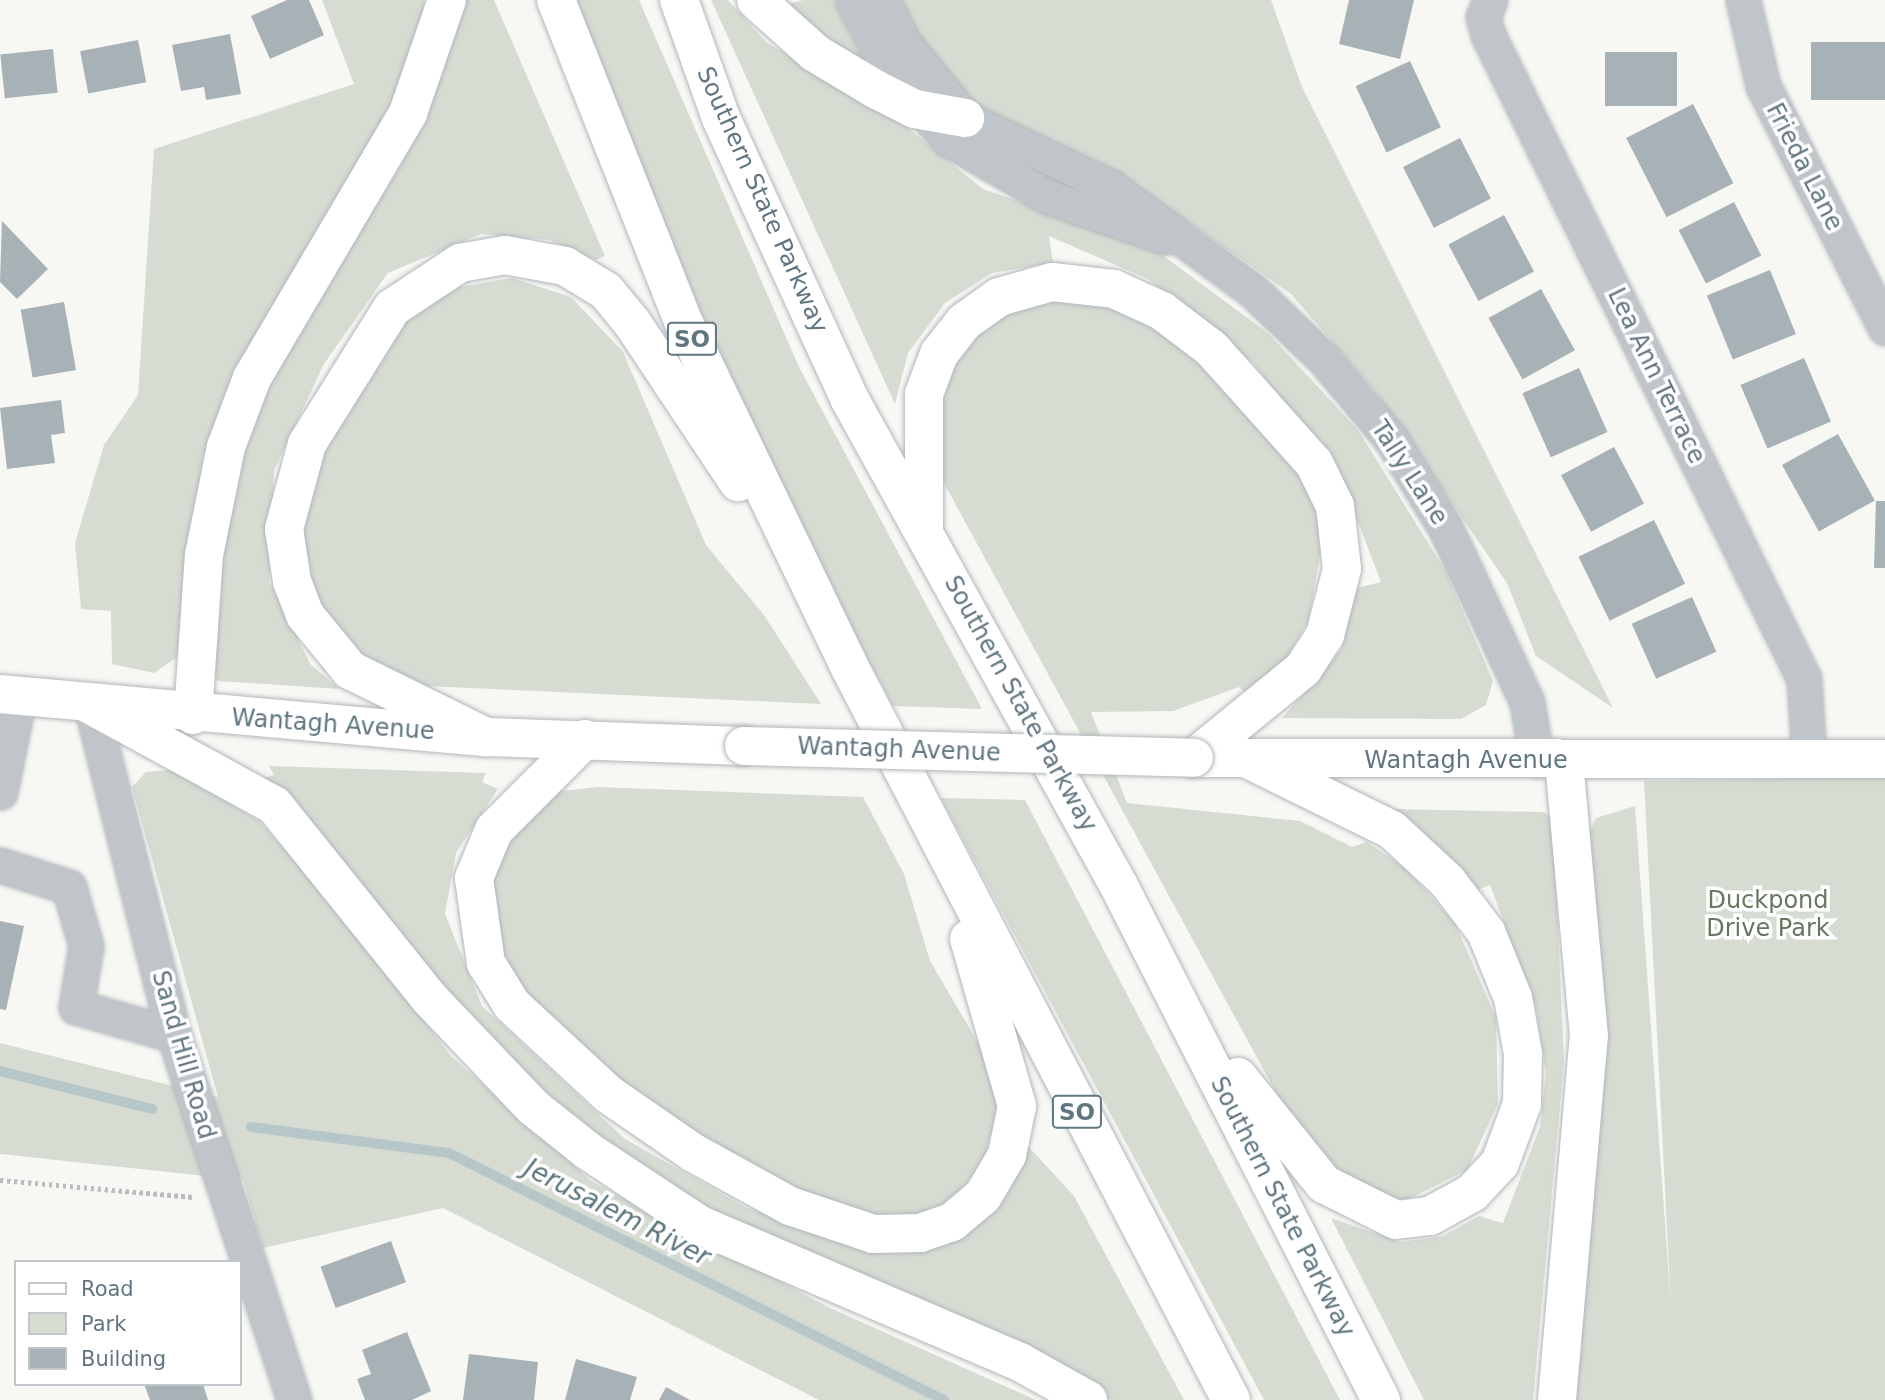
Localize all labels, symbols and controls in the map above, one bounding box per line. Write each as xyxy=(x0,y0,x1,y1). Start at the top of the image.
street label: Southern State Parkway xyxy=(690,62,834,338)
street label: Frieda Lane xyxy=(1760,99,1848,235)
street label: Lea Ann Terrace xyxy=(1601,283,1711,469)
road number: SO xyxy=(666,320,718,358)
street label: Tally Lane xyxy=(1365,415,1453,531)
street label: Southern State Parkway xyxy=(938,571,1102,837)
street label: Wantagh Avenue xyxy=(231,704,435,746)
street label: Wantagh Avenue xyxy=(797,732,1001,768)
street label: Wantagh Avenue xyxy=(1364,747,1568,775)
park label: Duckpond Drive Park xyxy=(1706,887,1830,943)
street label: Sand Hill Road xyxy=(145,967,221,1143)
street label: Southern State Parkway xyxy=(1204,1072,1360,1342)
road number: SO xyxy=(1051,1092,1103,1132)
water label: Jerusalem River xyxy=(519,1153,715,1273)
legend xyxy=(14,1260,242,1386)
text: Road xyxy=(81,1277,134,1301)
text: Park xyxy=(81,1312,126,1336)
text: Building xyxy=(81,1347,166,1371)

